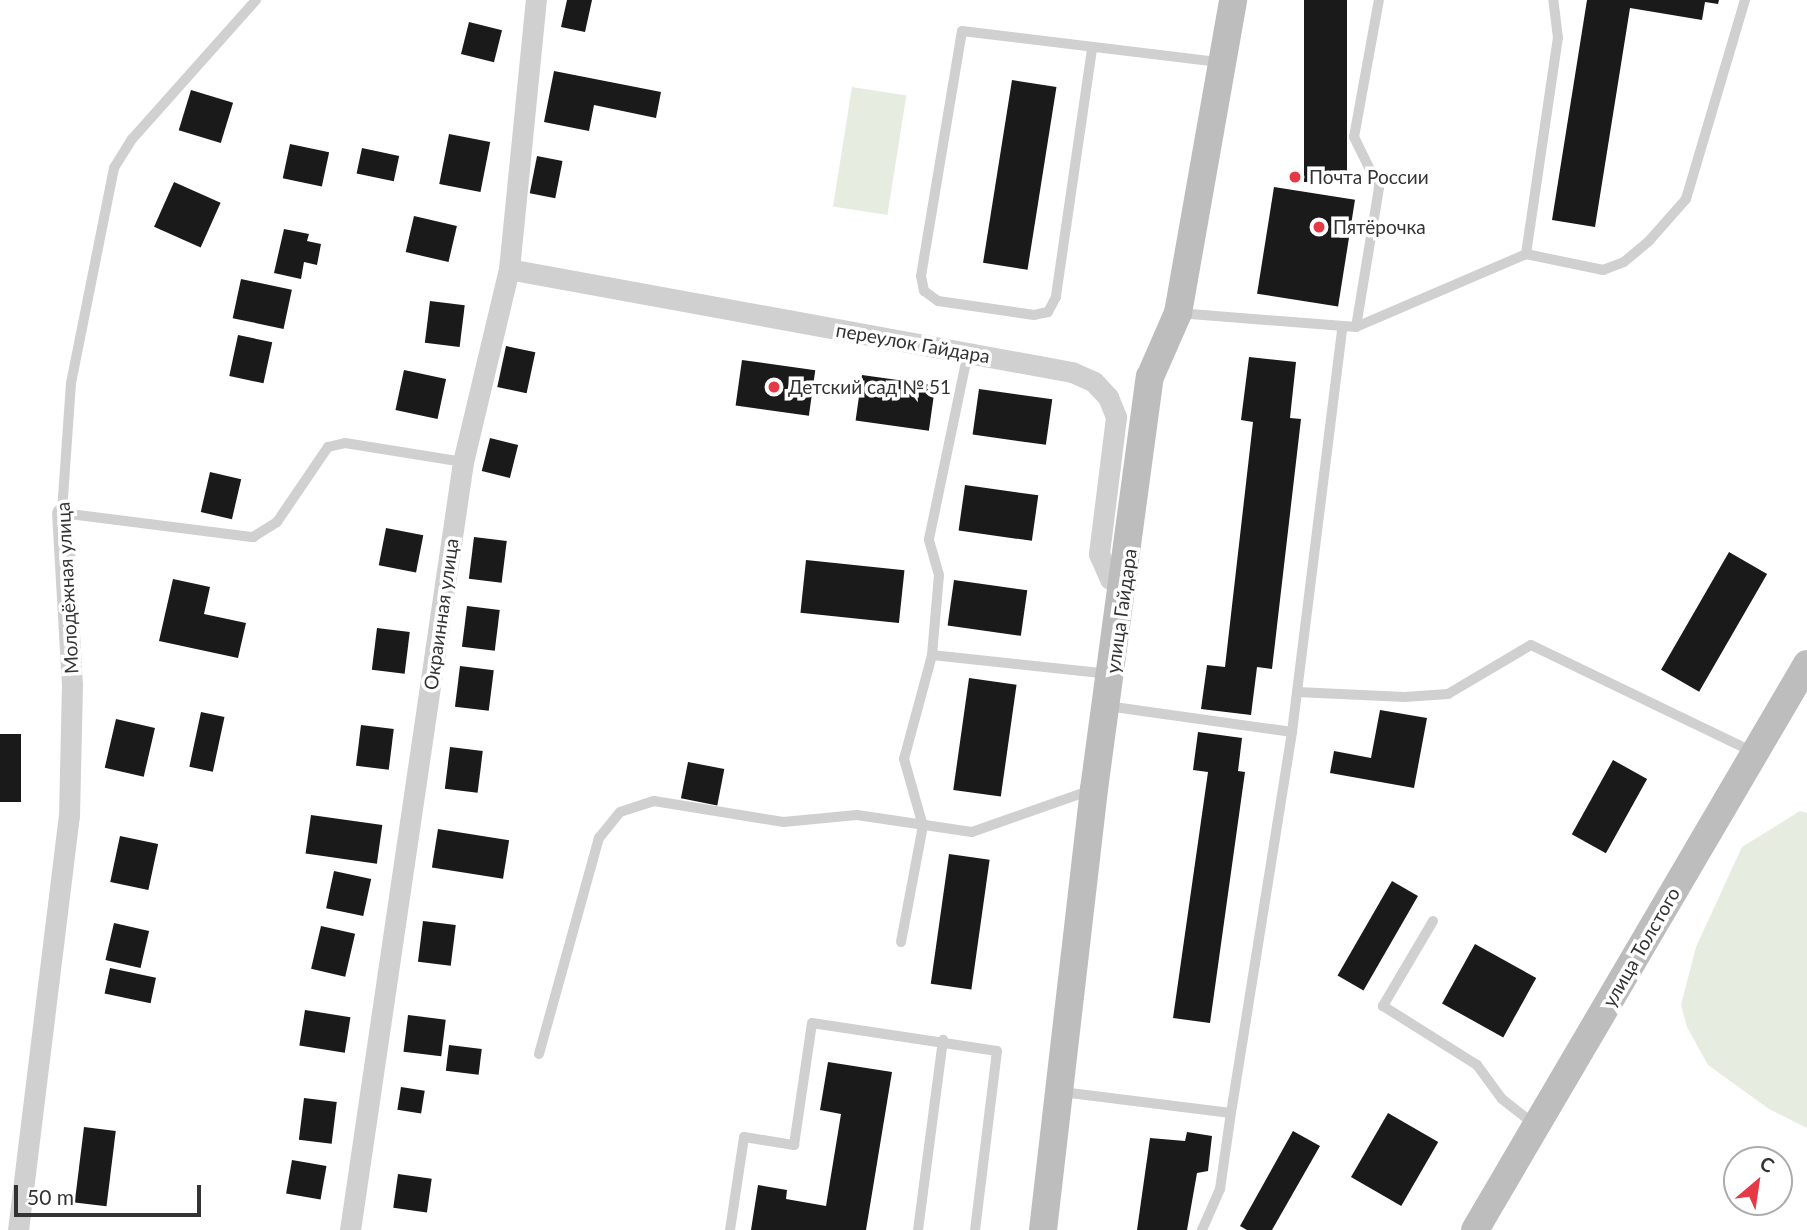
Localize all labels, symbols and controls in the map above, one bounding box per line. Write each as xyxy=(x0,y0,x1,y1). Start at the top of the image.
place label: Почта России xyxy=(1309,166,1429,188)
marker: Почта России xyxy=(1287,169,1303,185)
place label: Пятёрочка xyxy=(1333,216,1426,238)
marker: Пятёрочка xyxy=(1311,219,1327,235)
street label: переулок Гайдара xyxy=(834,318,992,368)
place label: Детский сад № 51 xyxy=(788,376,951,398)
marker: Детский сад № 51 xyxy=(766,379,782,395)
street label: Молодёжная улица xyxy=(51,501,83,675)
street label: Окраинная улица xyxy=(419,537,463,691)
street label: улица Гайдара xyxy=(1101,547,1141,675)
street label: улица Толстого xyxy=(1598,883,1684,1011)
north arrow xyxy=(1723,1146,1793,1216)
text: С xyxy=(1756,1151,1779,1177)
scale bar xyxy=(18,1170,205,1214)
text: 50 m xyxy=(27,1184,74,1209)

